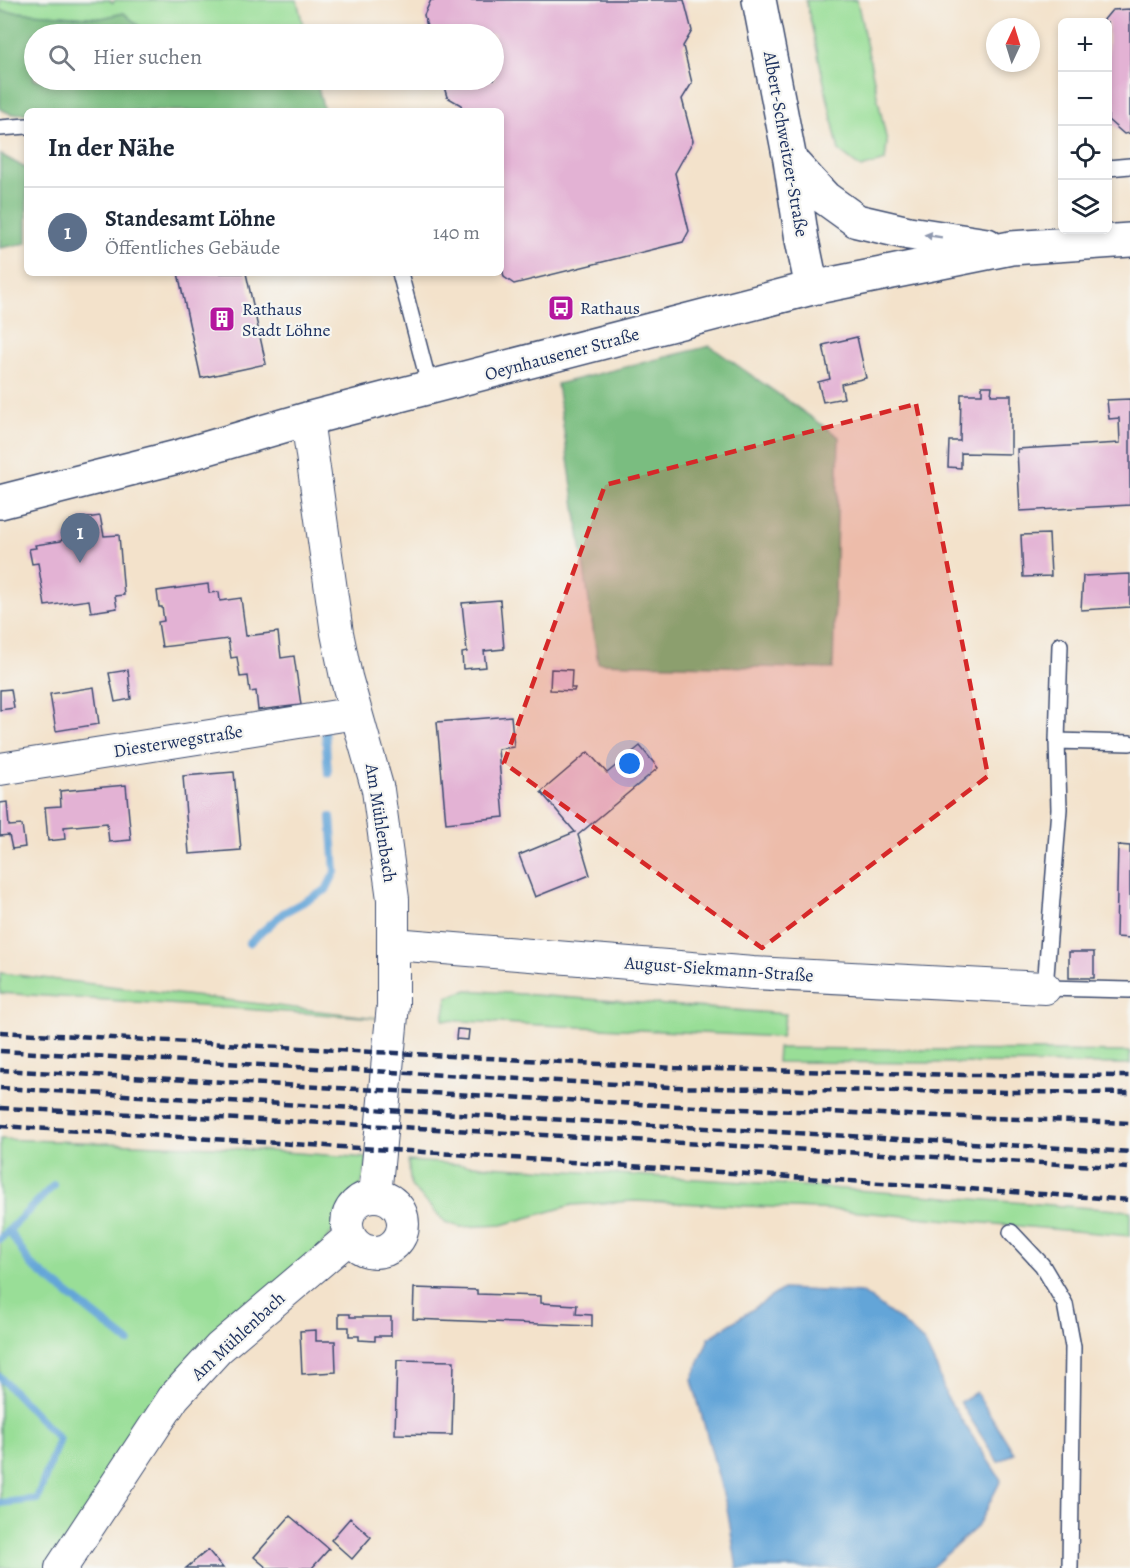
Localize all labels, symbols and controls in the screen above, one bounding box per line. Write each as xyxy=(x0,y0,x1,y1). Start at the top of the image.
north arrow xyxy=(986,18,1040,72)
map controls xyxy=(1058,18,1112,234)
button: + xyxy=(1058,18,1112,72)
search box xyxy=(24,24,504,90)
icon: search xyxy=(45,41,78,74)
text: Hier suchen xyxy=(93,42,202,72)
street label: Albert-Schweitzer-Straße xyxy=(758,48,814,239)
button: − xyxy=(1058,72,1112,126)
button: locate xyxy=(1058,126,1112,180)
text: In der Nähe xyxy=(48,130,175,165)
button: layers xyxy=(1058,180,1112,234)
text: Standesamt Löhne xyxy=(105,204,276,234)
text: 1 xyxy=(64,219,71,246)
text: 140 m xyxy=(433,219,480,246)
one-way arrow xyxy=(923,232,942,241)
text: Öffentliches Gebäude xyxy=(105,234,280,261)
bus stop icon: Rathaus xyxy=(546,293,576,323)
place label: Rathaus xyxy=(580,296,640,320)
place label: Rathaus Stadt Löhne xyxy=(242,297,331,342)
building icon: Rathaus Stadt Löhne xyxy=(207,304,237,334)
street label: Oeynhausener Straße xyxy=(482,322,642,386)
pin: 1 xyxy=(60,514,100,563)
street label: Diesterwegstraße xyxy=(112,719,244,763)
your location xyxy=(615,749,644,778)
street label: Am Mühlenbach xyxy=(360,761,402,885)
street label: August-Siekmann-Straße xyxy=(623,950,814,988)
street label: Am Mühlenbach xyxy=(185,1286,290,1386)

